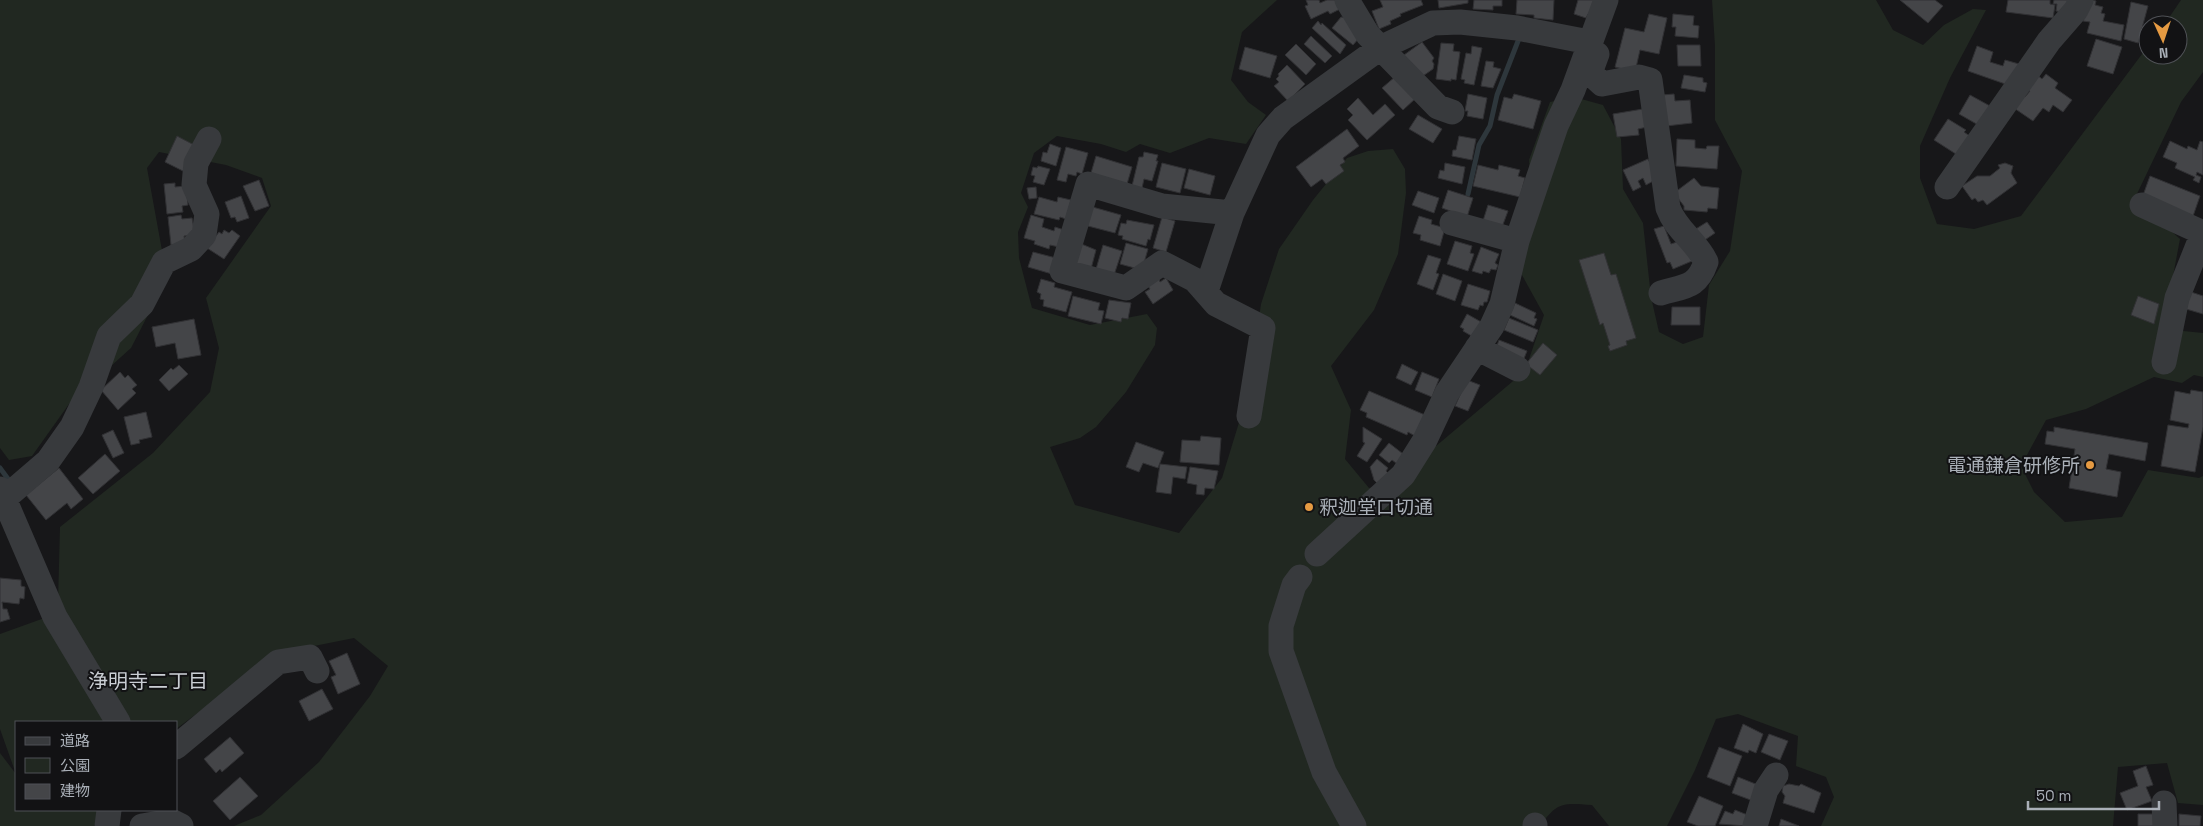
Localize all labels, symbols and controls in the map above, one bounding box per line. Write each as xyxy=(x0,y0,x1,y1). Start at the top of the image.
north arrow xyxy=(2138,15,2188,65)
text: N xyxy=(2159,44,2169,62)
place label: 電通鎌倉研修所 xyxy=(1947,453,2080,478)
marker: 電通鎌倉研修所 xyxy=(2084,459,2096,471)
place label: 釈迦堂口切通 xyxy=(1319,495,1433,520)
marker: 釈迦堂口切通 xyxy=(1303,501,1315,513)
district label: 浄明寺二丁目 xyxy=(88,668,208,694)
legend xyxy=(15,721,178,811)
text: 道路 xyxy=(60,731,90,750)
text: 公園 xyxy=(60,756,90,775)
scale bar xyxy=(2028,778,2159,810)
text: 建物 xyxy=(60,781,90,800)
text: 50 m xyxy=(2036,786,2071,805)

